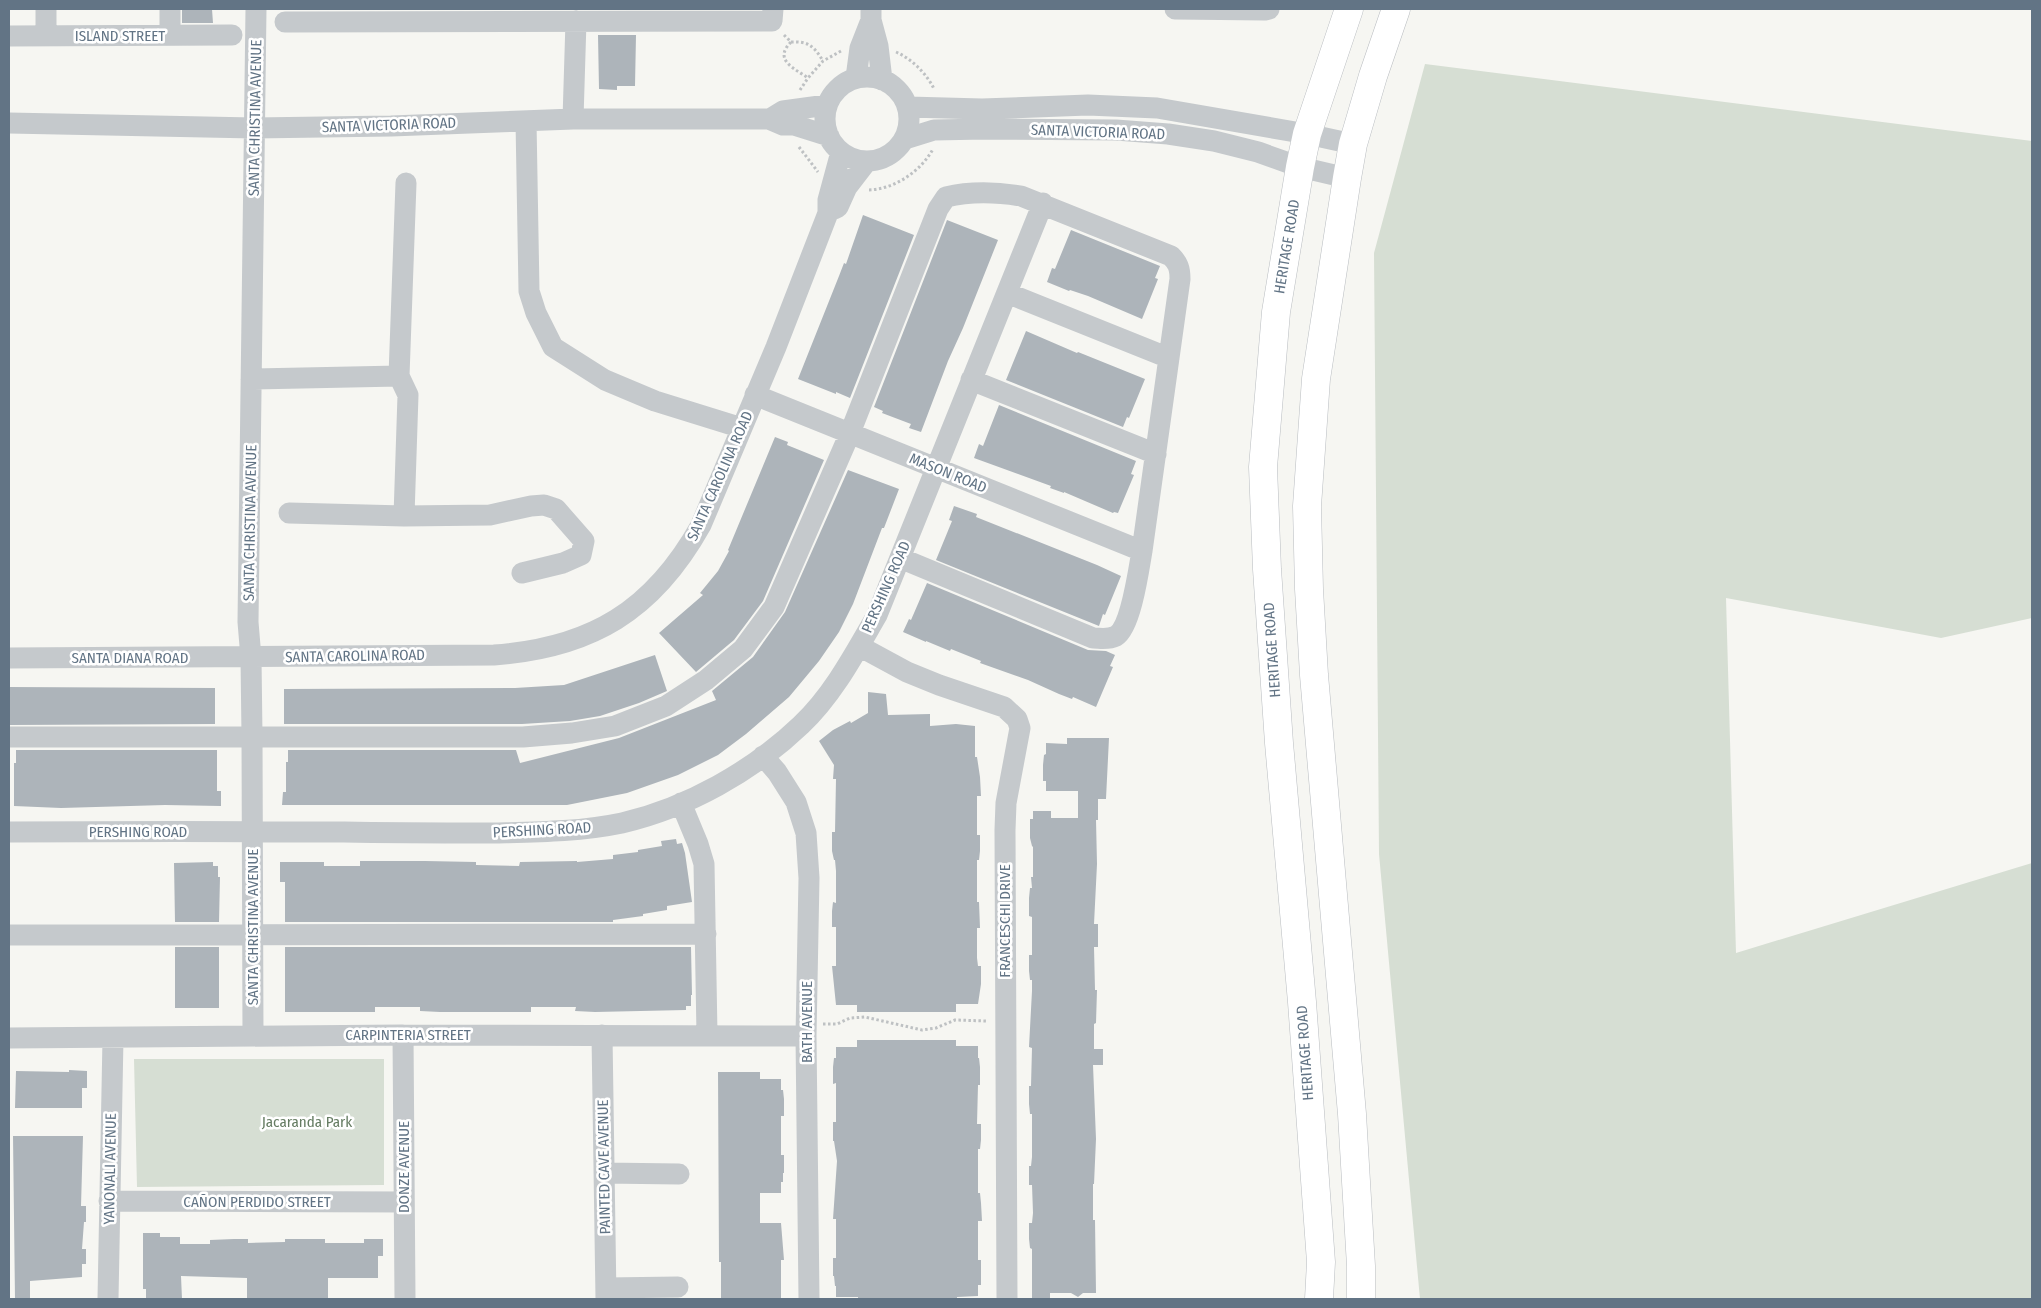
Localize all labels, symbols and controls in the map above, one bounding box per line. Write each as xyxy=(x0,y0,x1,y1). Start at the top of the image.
street label: ISLAND STREET xyxy=(75,27,165,45)
street label: SANTA CHRISTINA AVENUE xyxy=(245,40,265,196)
street label: SANTA VICTORIA ROAD xyxy=(322,114,456,136)
street label: SANTA VICTORIA ROAD xyxy=(1031,121,1165,143)
street label: HERITAGE ROAD xyxy=(1270,198,1303,295)
street label: SANTA CAROLINA ROAD xyxy=(683,408,757,544)
street label: SANTA CHRISTINA AVENUE xyxy=(240,445,260,601)
street label: MASON ROAD xyxy=(907,449,989,497)
street label: PERSHING ROAD xyxy=(858,538,914,636)
street label: HERITAGE ROAD xyxy=(1260,602,1284,698)
street label: SANTA CAROLINA ROAD xyxy=(285,646,425,666)
street label: SANTA DIANA ROAD xyxy=(72,649,188,667)
street label: PERSHING ROAD xyxy=(492,818,592,842)
street label: PERSHING ROAD xyxy=(89,823,187,841)
street label: SANTA CHRISTINA AVENUE xyxy=(244,849,262,1005)
street label: FRANCESCHI DRIVE xyxy=(996,864,1014,978)
street label: BATH AVENUE xyxy=(798,981,816,1063)
street label: HERITAGE ROAD xyxy=(1293,1005,1317,1101)
street label: CARPINTERIA STREET xyxy=(345,1026,471,1044)
street label: PAINTED CAVE AVENUE xyxy=(594,1099,614,1235)
street label: YANONALI AVENUE xyxy=(100,1113,120,1225)
park label: Jacaranda Park xyxy=(262,1113,352,1131)
street label: DONZE AVENUE xyxy=(395,1121,413,1213)
street label: CAÑON PERDIDO STREET xyxy=(183,1193,331,1211)

